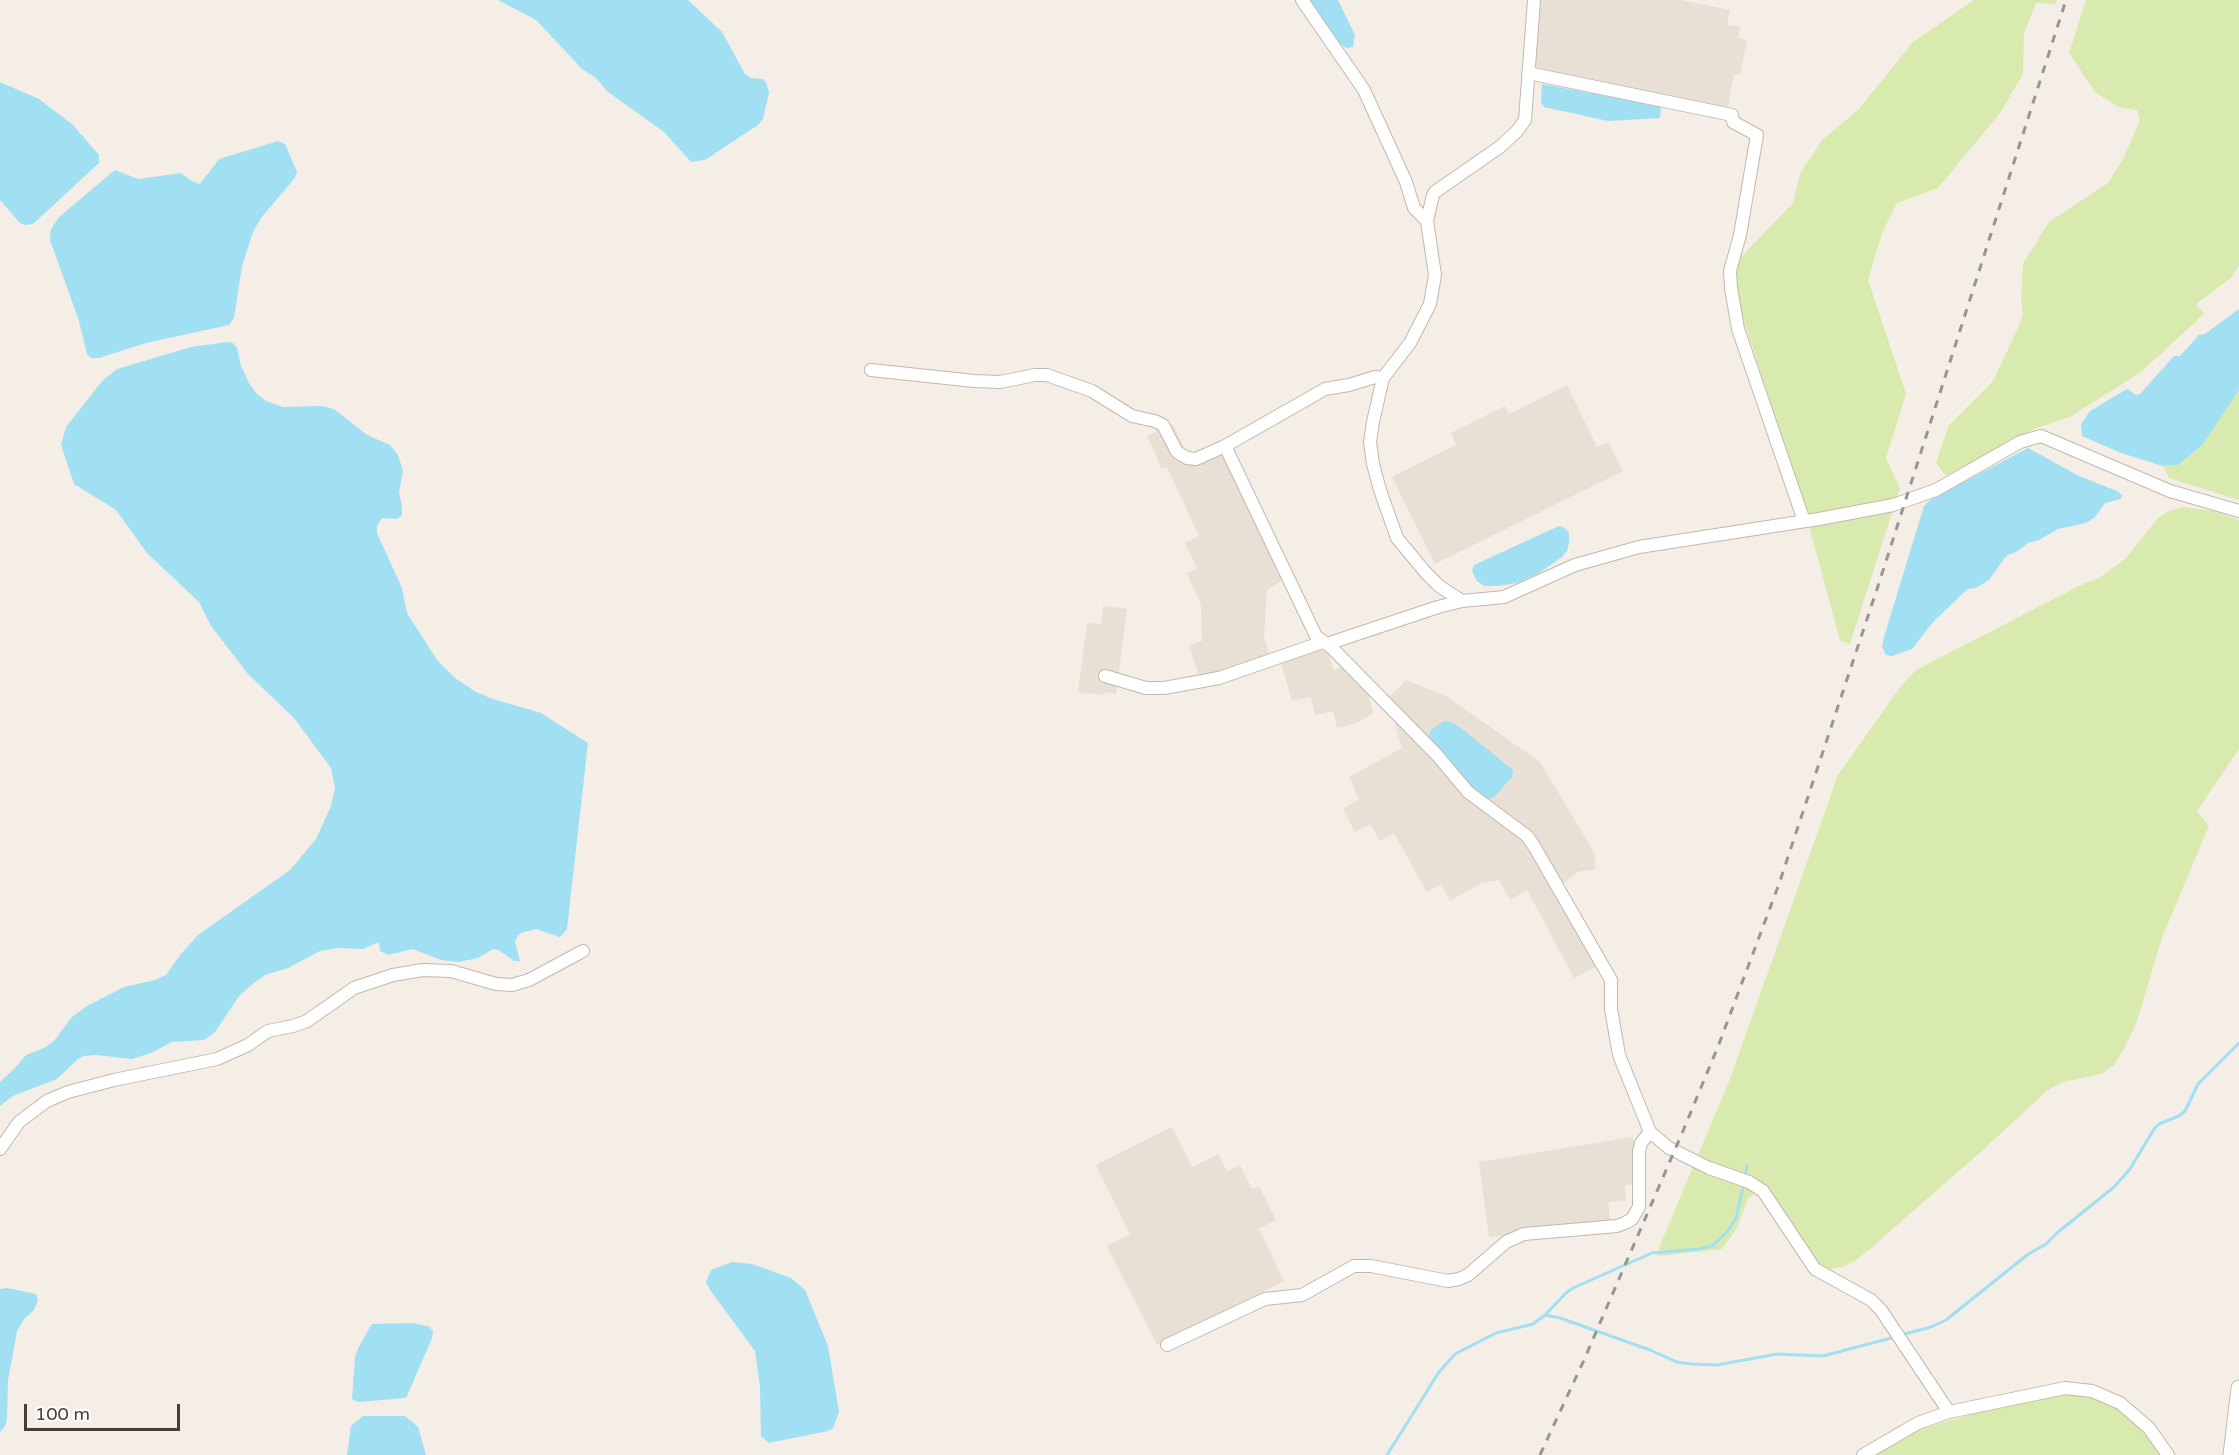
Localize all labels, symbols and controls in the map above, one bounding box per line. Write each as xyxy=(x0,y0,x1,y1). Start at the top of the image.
scale bar xyxy=(27,1392,183,1430)
text: 100 m xyxy=(35,1403,90,1425)

